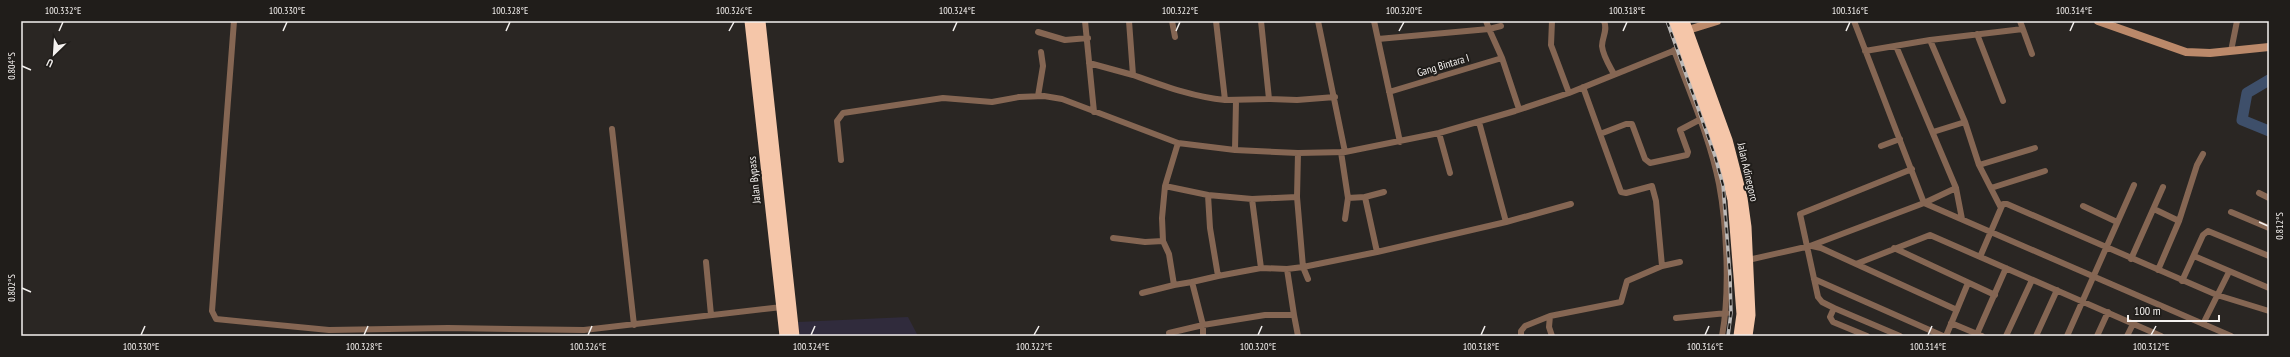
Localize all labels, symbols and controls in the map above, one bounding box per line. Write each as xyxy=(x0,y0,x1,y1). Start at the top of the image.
text: 100.332°E xyxy=(45,4,81,17)
text: 100.330°E xyxy=(269,4,305,17)
text: 100.328°E xyxy=(492,4,528,17)
text: 100.326°E xyxy=(716,4,752,17)
text: 100.324°E xyxy=(939,4,975,17)
text: 100.322°E xyxy=(1162,4,1198,17)
text: 100.320°E xyxy=(1386,4,1422,17)
text: 100.318°E xyxy=(1609,4,1645,17)
text: 100.316°E xyxy=(1832,4,1868,17)
text: 100.314°E xyxy=(2056,4,2092,17)
north arrow xyxy=(34,34,74,74)
street label: Gang Bintara I xyxy=(1415,50,1471,80)
text: 0.804°S xyxy=(5,52,18,80)
text: U xyxy=(44,55,55,71)
street label: Jalan Adinegoro xyxy=(1734,140,1762,203)
street label: Jalan Bypass xyxy=(745,156,764,205)
text: 0.812°S xyxy=(2273,212,2286,240)
text: 0.802°S xyxy=(5,274,18,302)
scale bar xyxy=(2128,297,2219,323)
text: 100 m xyxy=(2134,303,2161,318)
text: 100.330°E xyxy=(123,340,159,353)
text: 100.328°E xyxy=(346,340,382,353)
text: 100.326°E xyxy=(570,340,606,353)
text: 100.324°E xyxy=(793,340,829,353)
text: 100.322°E xyxy=(1016,340,1052,353)
text: 100.320°E xyxy=(1240,340,1276,353)
text: 100.318°E xyxy=(1463,340,1499,353)
text: 100.316°E xyxy=(1687,340,1723,353)
text: 100.314°E xyxy=(1910,340,1946,353)
text: 100.312°E xyxy=(2133,340,2169,353)

